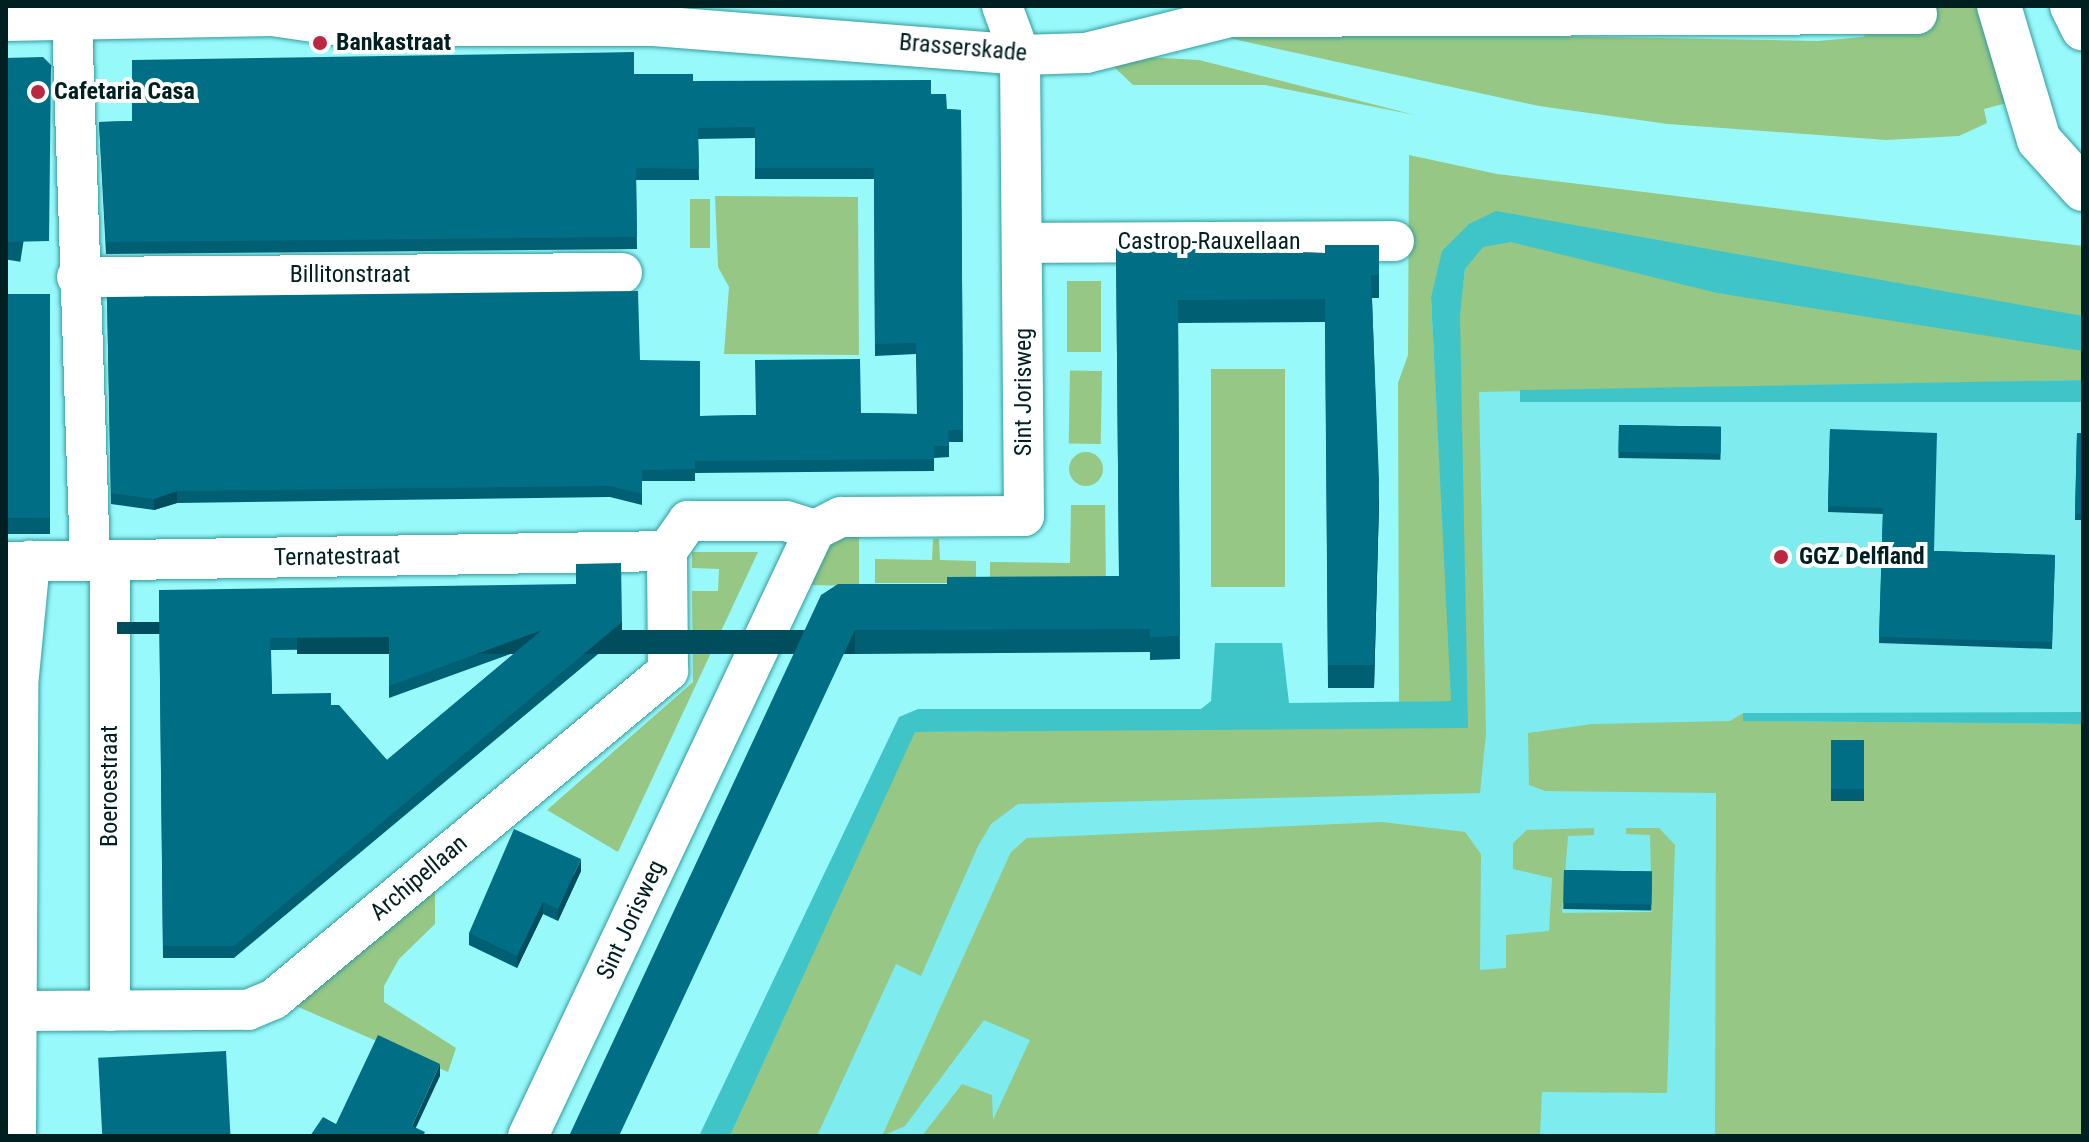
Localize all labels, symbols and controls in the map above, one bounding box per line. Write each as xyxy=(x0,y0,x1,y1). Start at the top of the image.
street label: Brasserskade xyxy=(898,28,1028,68)
place label: Bankastraat xyxy=(336,29,451,57)
marker: Bankastraat xyxy=(311,34,329,52)
place label: Cafetaria Casa xyxy=(54,78,195,106)
marker: Cafetaria Casa xyxy=(29,83,47,101)
street label: Castrop-Rauxellaan xyxy=(1117,228,1301,256)
street label: Billitonstraat xyxy=(290,261,410,289)
street label: Sint Jorisweg xyxy=(1010,328,1038,456)
street label: Ternatestraat xyxy=(274,541,400,573)
place label: GGZ Delfland xyxy=(1799,543,1925,571)
marker: GGZ Delfland xyxy=(1770,546,1792,568)
street label: Boeroestraat xyxy=(96,725,124,847)
street label: Archipellaan xyxy=(365,829,473,927)
street label: Sint Jorisweg xyxy=(591,856,671,984)

